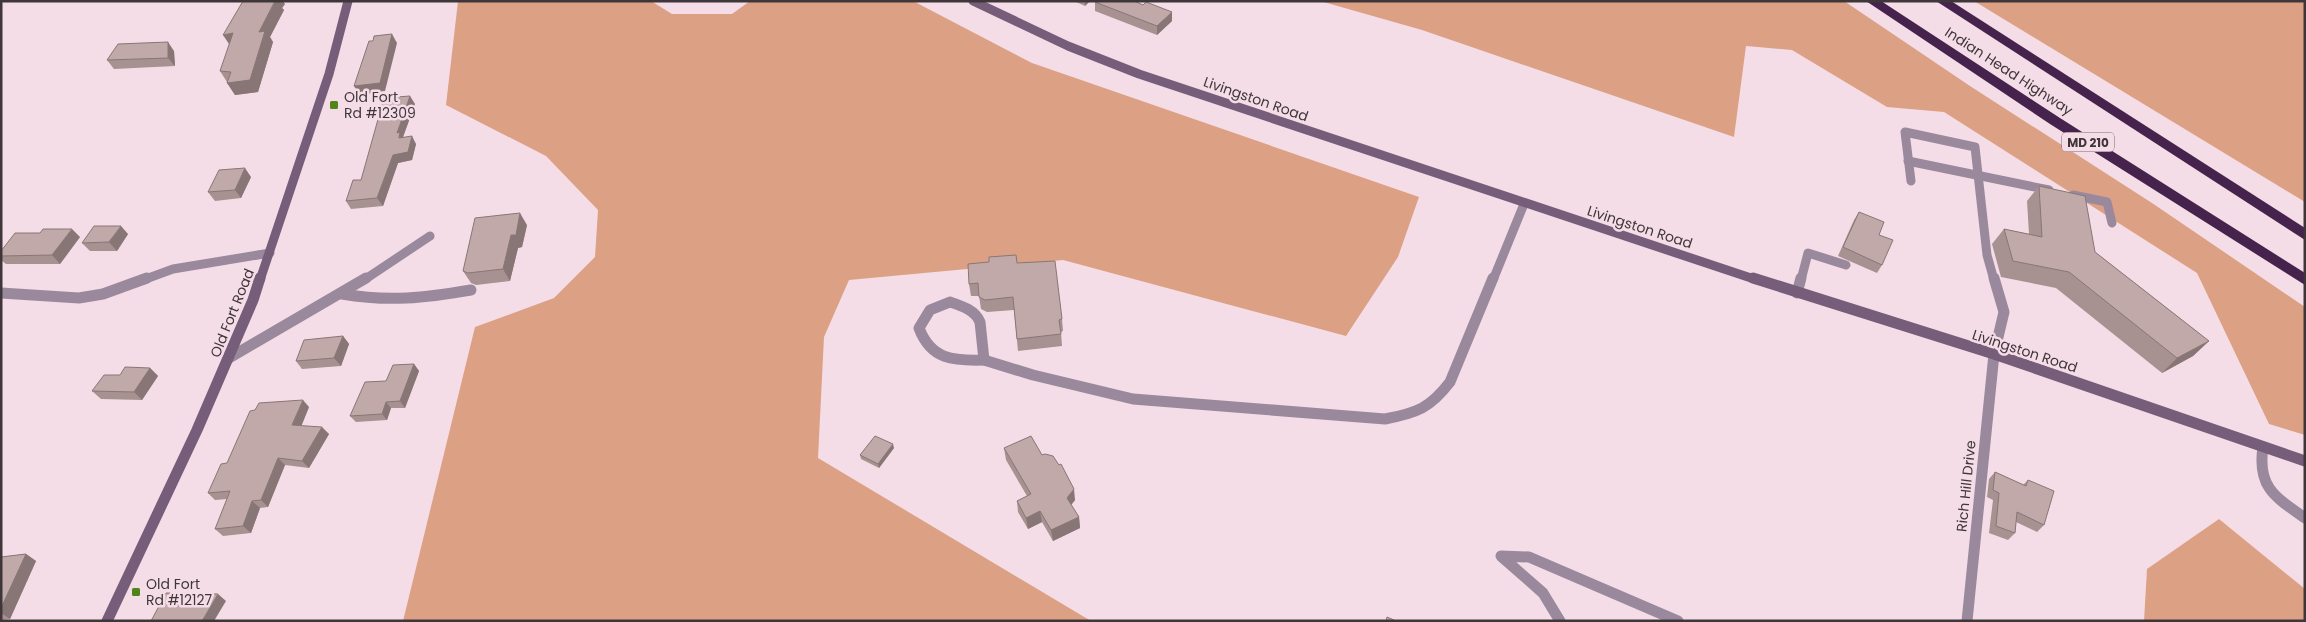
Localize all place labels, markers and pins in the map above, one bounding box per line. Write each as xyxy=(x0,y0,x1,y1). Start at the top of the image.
place label: Old Fort Rd #12309 xyxy=(344,87,416,123)
marker: Old Fort Rd #12309 xyxy=(328,99,340,111)
place label: Old Fort Rd #12127 xyxy=(146,574,213,610)
marker: Old Fort Rd #12127 xyxy=(130,586,142,598)

